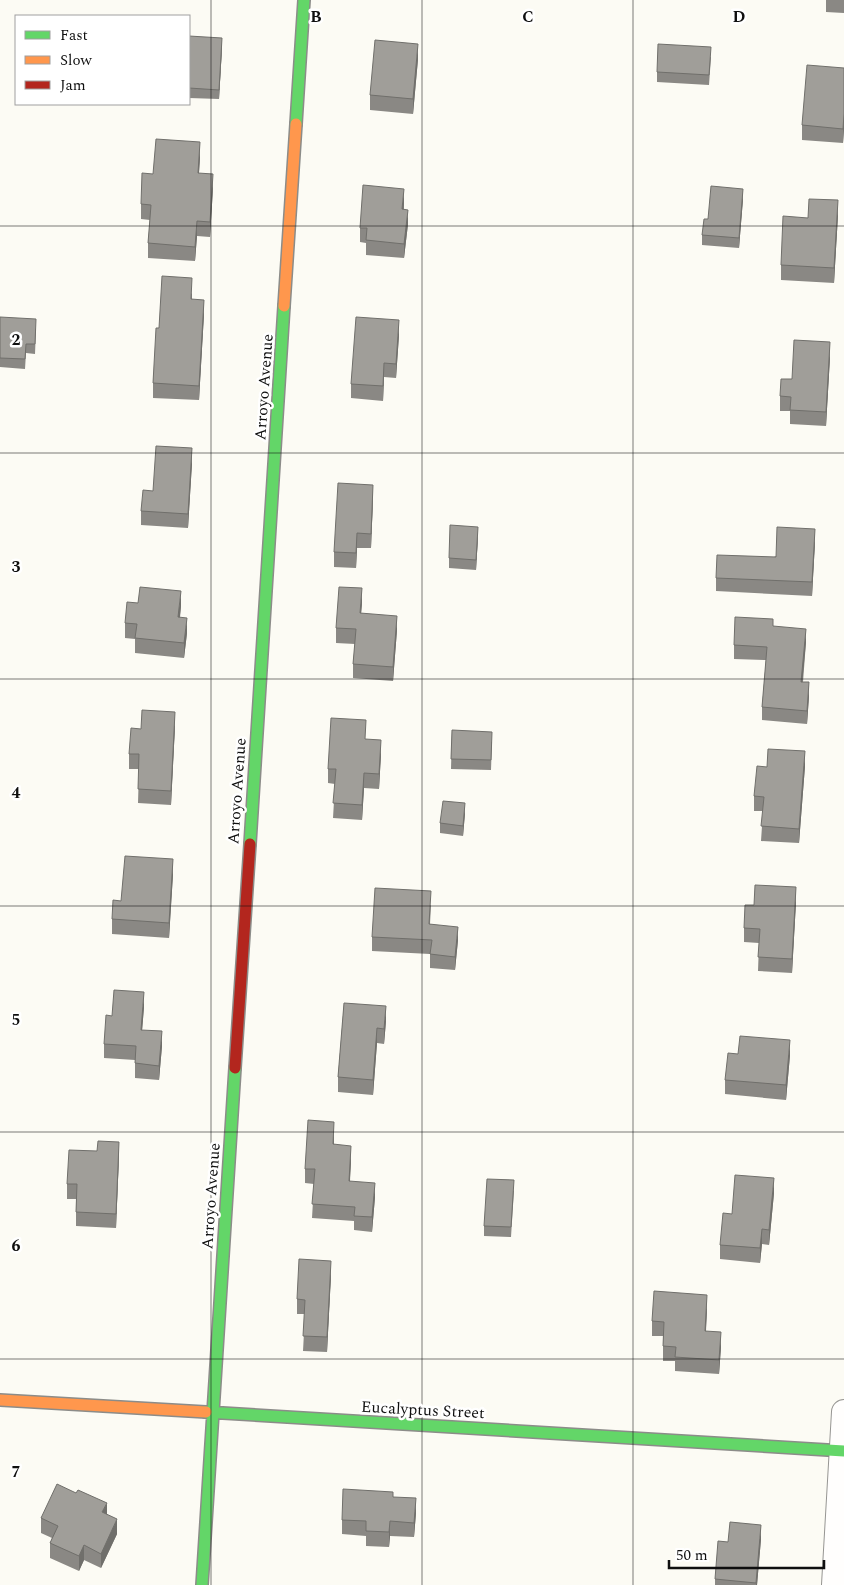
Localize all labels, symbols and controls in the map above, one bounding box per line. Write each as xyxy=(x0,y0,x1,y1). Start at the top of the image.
text: B xyxy=(310,5,322,29)
text: C xyxy=(522,5,534,29)
text: D xyxy=(733,5,746,29)
legend xyxy=(15,15,190,105)
text: Fast xyxy=(60,24,88,47)
text: Slow xyxy=(60,49,92,72)
text: Jam xyxy=(60,74,86,97)
text: 2 xyxy=(12,328,21,352)
street label: Arroyo Avenue xyxy=(248,333,280,441)
text: 3 xyxy=(12,555,21,579)
street label: Arroyo Avenue xyxy=(221,737,253,845)
text: 4 xyxy=(12,781,21,805)
text: 5 xyxy=(12,1008,20,1032)
street label: Arroyo Avenue xyxy=(195,1142,227,1250)
text: 6 xyxy=(12,1234,21,1258)
street label: Eucalyptus Street xyxy=(360,1395,486,1425)
text: 7 xyxy=(12,1460,21,1484)
scale bar xyxy=(669,1538,824,1570)
text: 50 m xyxy=(676,1544,708,1567)

